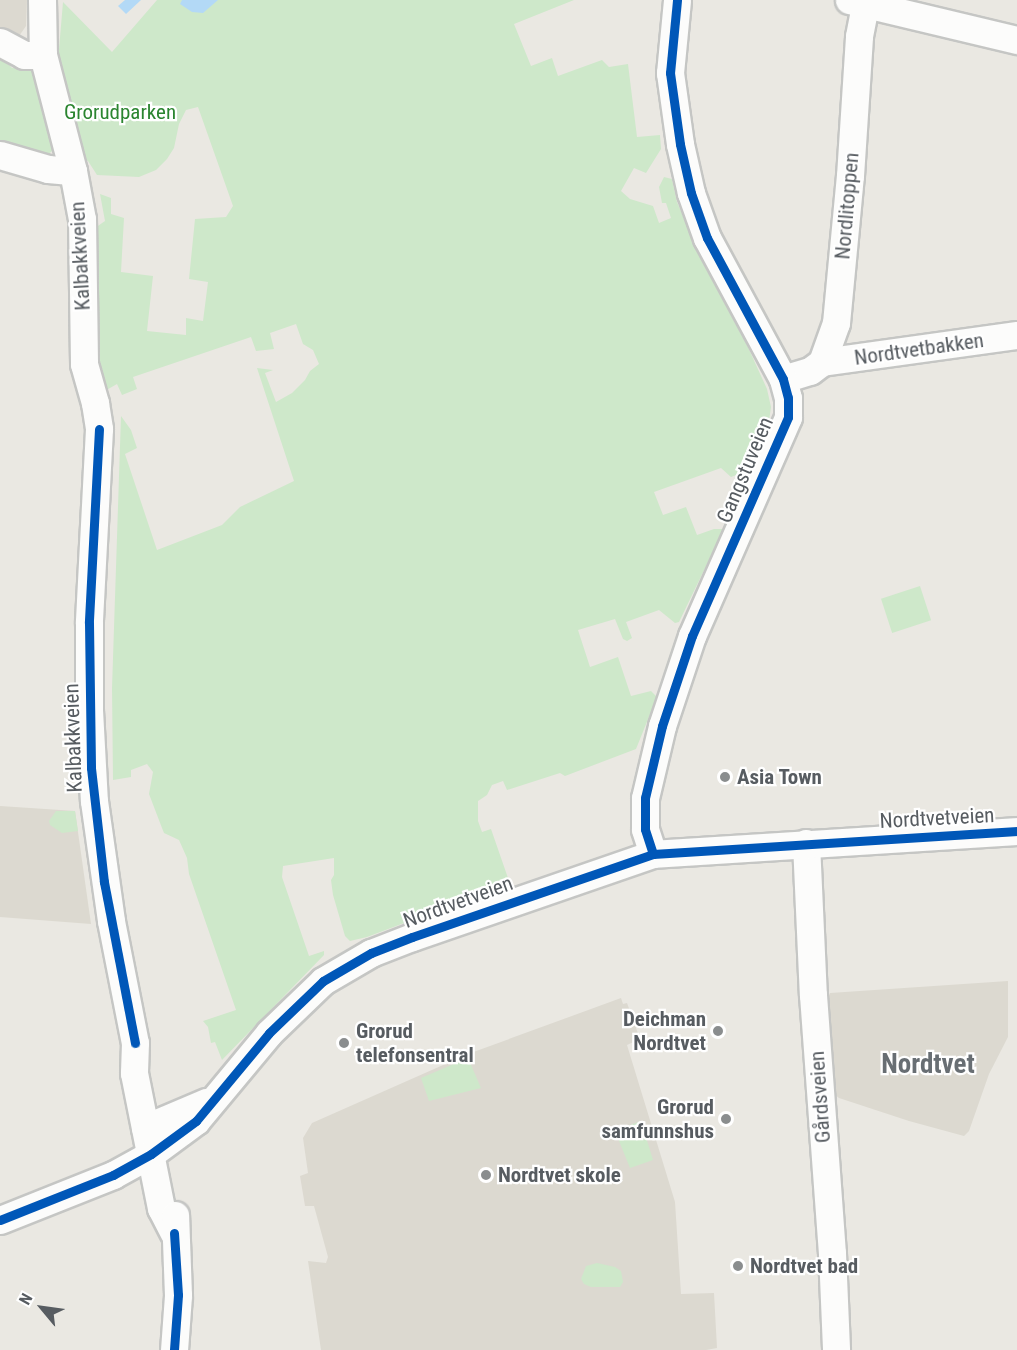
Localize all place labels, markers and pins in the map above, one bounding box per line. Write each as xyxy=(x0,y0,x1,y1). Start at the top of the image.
place label: Asia Town xyxy=(737,764,822,790)
marker: Asia Town xyxy=(718,770,732,784)
place label: Deichman Nordtvet xyxy=(623,1006,706,1056)
place label: Grorud telefonsentral xyxy=(356,1018,474,1068)
marker: Deichman Nordtvet xyxy=(711,1024,725,1038)
marker: Grorud telefonsentral xyxy=(337,1036,351,1050)
place label: Grorud samfunnshus xyxy=(601,1094,714,1144)
marker: Grorud samfunnshus xyxy=(719,1112,733,1126)
place label: Nordtvet skole xyxy=(498,1162,621,1188)
marker: Nordtvet skole xyxy=(479,1168,493,1182)
place label: Nordtvet bad xyxy=(750,1253,858,1279)
marker: Nordtvet bad xyxy=(731,1259,745,1273)

